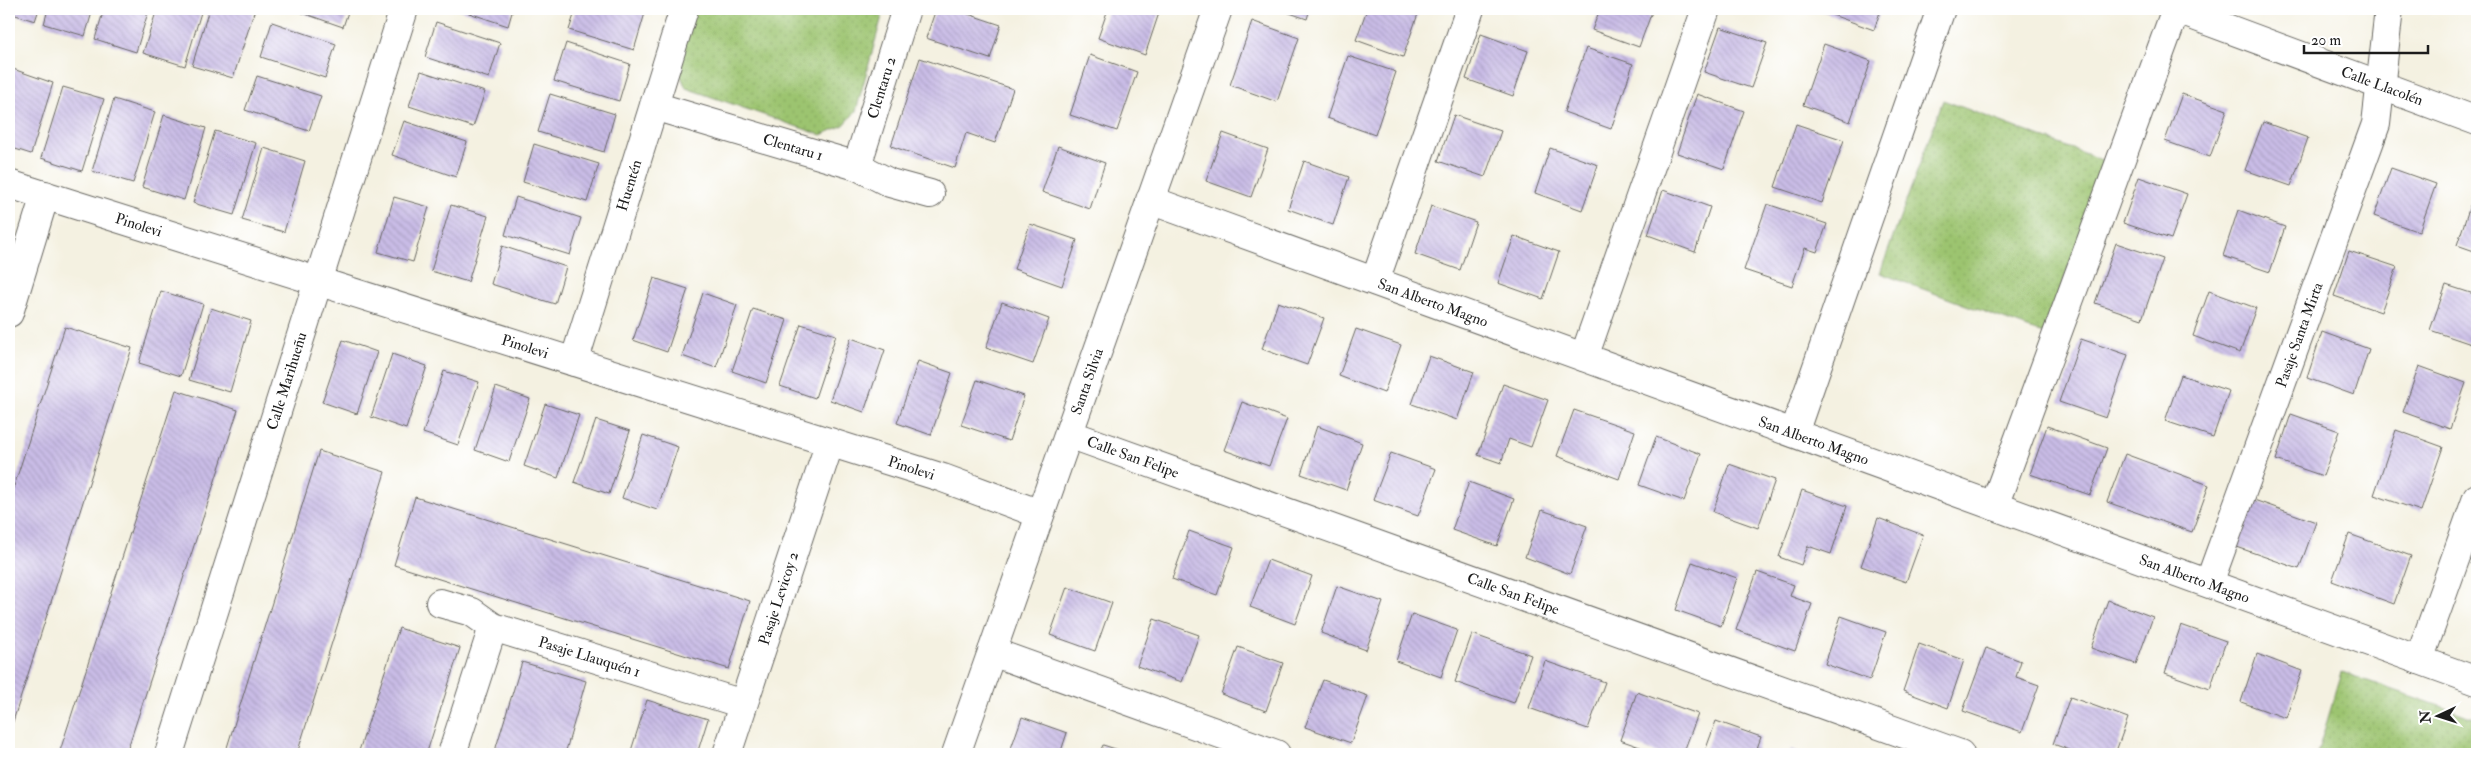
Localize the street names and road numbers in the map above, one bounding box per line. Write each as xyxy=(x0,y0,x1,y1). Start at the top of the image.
street label: Clentaru 2 xyxy=(863,54,900,121)
street label: Calle Llacolén xyxy=(2339,62,2426,110)
street label: Clentaru 1 xyxy=(761,129,825,165)
street label: Huentén xyxy=(612,157,646,213)
street label: Pinolevi xyxy=(113,209,165,241)
street label: San Alberto Magno xyxy=(1375,274,1491,331)
street label: Pasaje Santa Mirta xyxy=(2271,279,2327,390)
street label: Calle Marihueñu xyxy=(262,330,311,432)
street label: Pinolevi xyxy=(499,330,551,363)
street label: Santa Silvia xyxy=(1067,345,1108,417)
street label: San Alberto Magno xyxy=(1756,412,1872,469)
street label: Calle San Felipe xyxy=(1084,432,1182,482)
street label: Pinolevi xyxy=(886,452,937,484)
street label: Pasaje Levicoy 2 xyxy=(754,549,803,647)
street label: San Alberto Magno xyxy=(2137,550,2252,607)
street label: Calle San Felipe xyxy=(1465,568,1562,619)
street label: Pasaje Llauquén 1 xyxy=(536,632,643,681)

